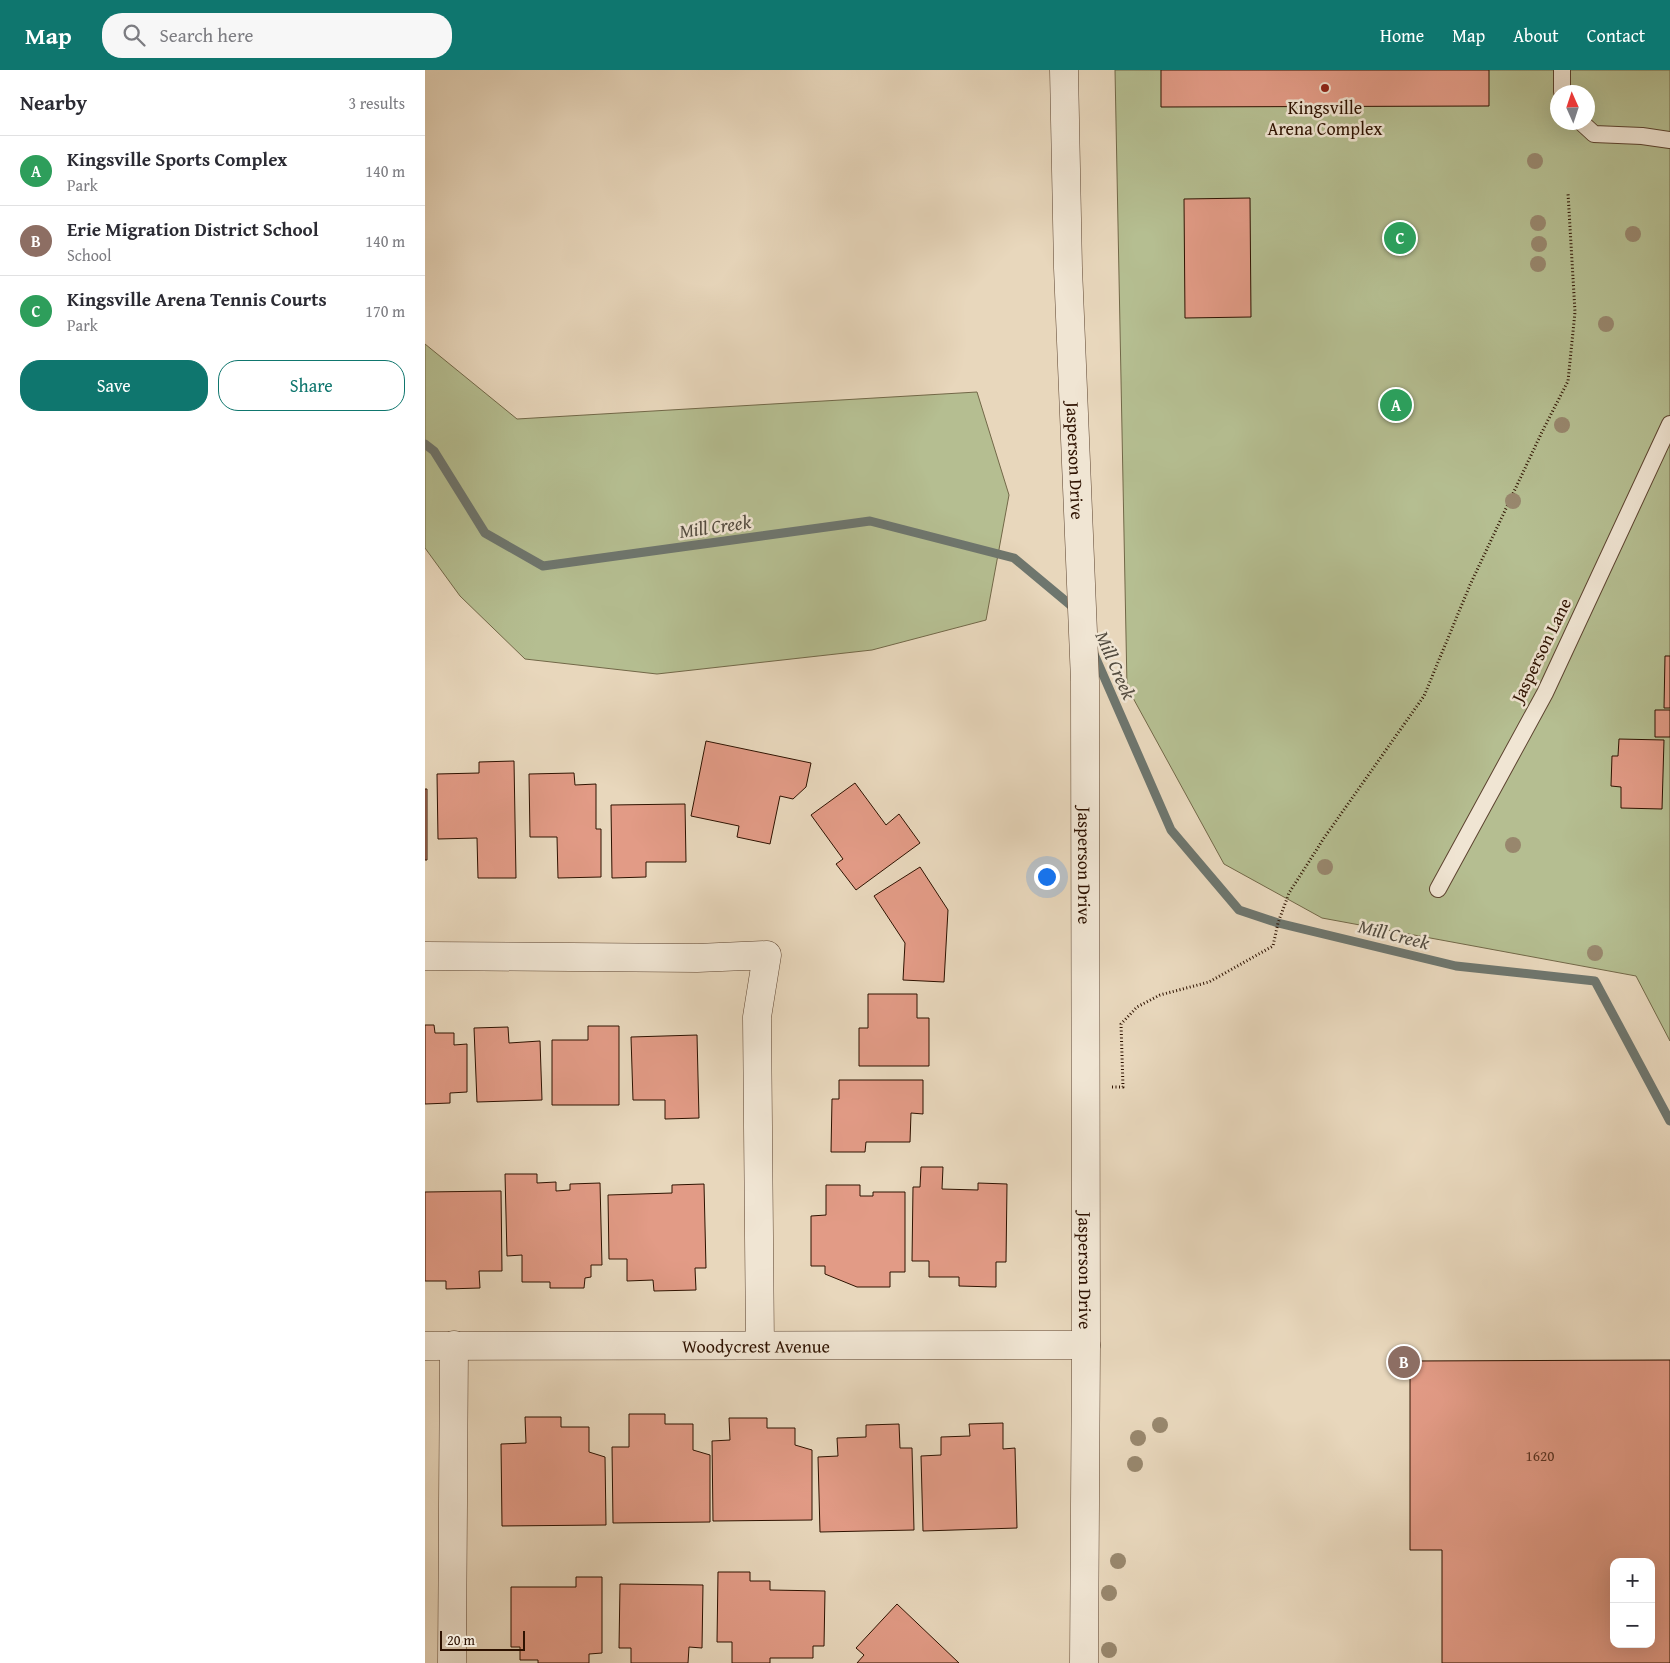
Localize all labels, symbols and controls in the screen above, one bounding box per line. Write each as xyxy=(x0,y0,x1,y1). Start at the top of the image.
search box xyxy=(102,13,452,58)
text: Map xyxy=(25,18,72,53)
icon: search xyxy=(120,21,148,49)
text: Search here xyxy=(160,21,253,49)
text: Home xyxy=(1380,22,1424,49)
text: Map xyxy=(1452,22,1485,49)
text: About xyxy=(1513,22,1559,49)
text: Contact xyxy=(1587,22,1645,49)
marker: Kingsville Arena Complex xyxy=(1319,82,1331,94)
north arrow xyxy=(1550,85,1595,130)
text: Nearby xyxy=(20,87,87,118)
text: 3 results xyxy=(348,91,405,115)
place label: Kingsville Arena Complex xyxy=(1268,94,1383,142)
text: Kingsville Sports Complex xyxy=(67,145,287,173)
text: A xyxy=(31,159,41,183)
text: 140 m xyxy=(365,159,405,183)
text: Park xyxy=(67,173,98,197)
text: Erie Migration District School xyxy=(67,215,319,243)
pin: C xyxy=(1384,219,1416,257)
text: B xyxy=(31,229,41,253)
text: 140 m xyxy=(365,229,405,253)
text: School xyxy=(67,243,111,267)
text: Kingsville Arena Tennis Courts xyxy=(67,285,327,313)
text: C xyxy=(31,299,41,323)
text: 170 m xyxy=(365,299,405,323)
text: Park xyxy=(67,313,98,337)
button: Save xyxy=(20,360,208,411)
button: Share xyxy=(218,360,405,411)
pin: A xyxy=(1380,386,1412,424)
street label: Jasperson Drive xyxy=(1060,399,1092,520)
water label: Mill Creek xyxy=(677,507,753,545)
street label: Jasperson Lane xyxy=(1503,593,1578,709)
water label: Mill Creek xyxy=(1089,626,1144,704)
street label: Jasperson Drive xyxy=(1072,805,1099,925)
your location xyxy=(1034,864,1060,890)
water label: Mill Creek xyxy=(1356,912,1433,956)
street label: Jasperson Drive xyxy=(1072,1210,1099,1330)
street label: Woodycrest Avenue xyxy=(682,1332,830,1359)
pin: B xyxy=(1388,1343,1420,1381)
house number: 1620 xyxy=(1526,1445,1554,1466)
map controls xyxy=(1610,1558,1655,1648)
button: + xyxy=(1610,1558,1655,1603)
button: − xyxy=(1610,1603,1655,1648)
scale bar xyxy=(440,1628,525,1651)
text: 20 m xyxy=(447,1630,475,1650)

